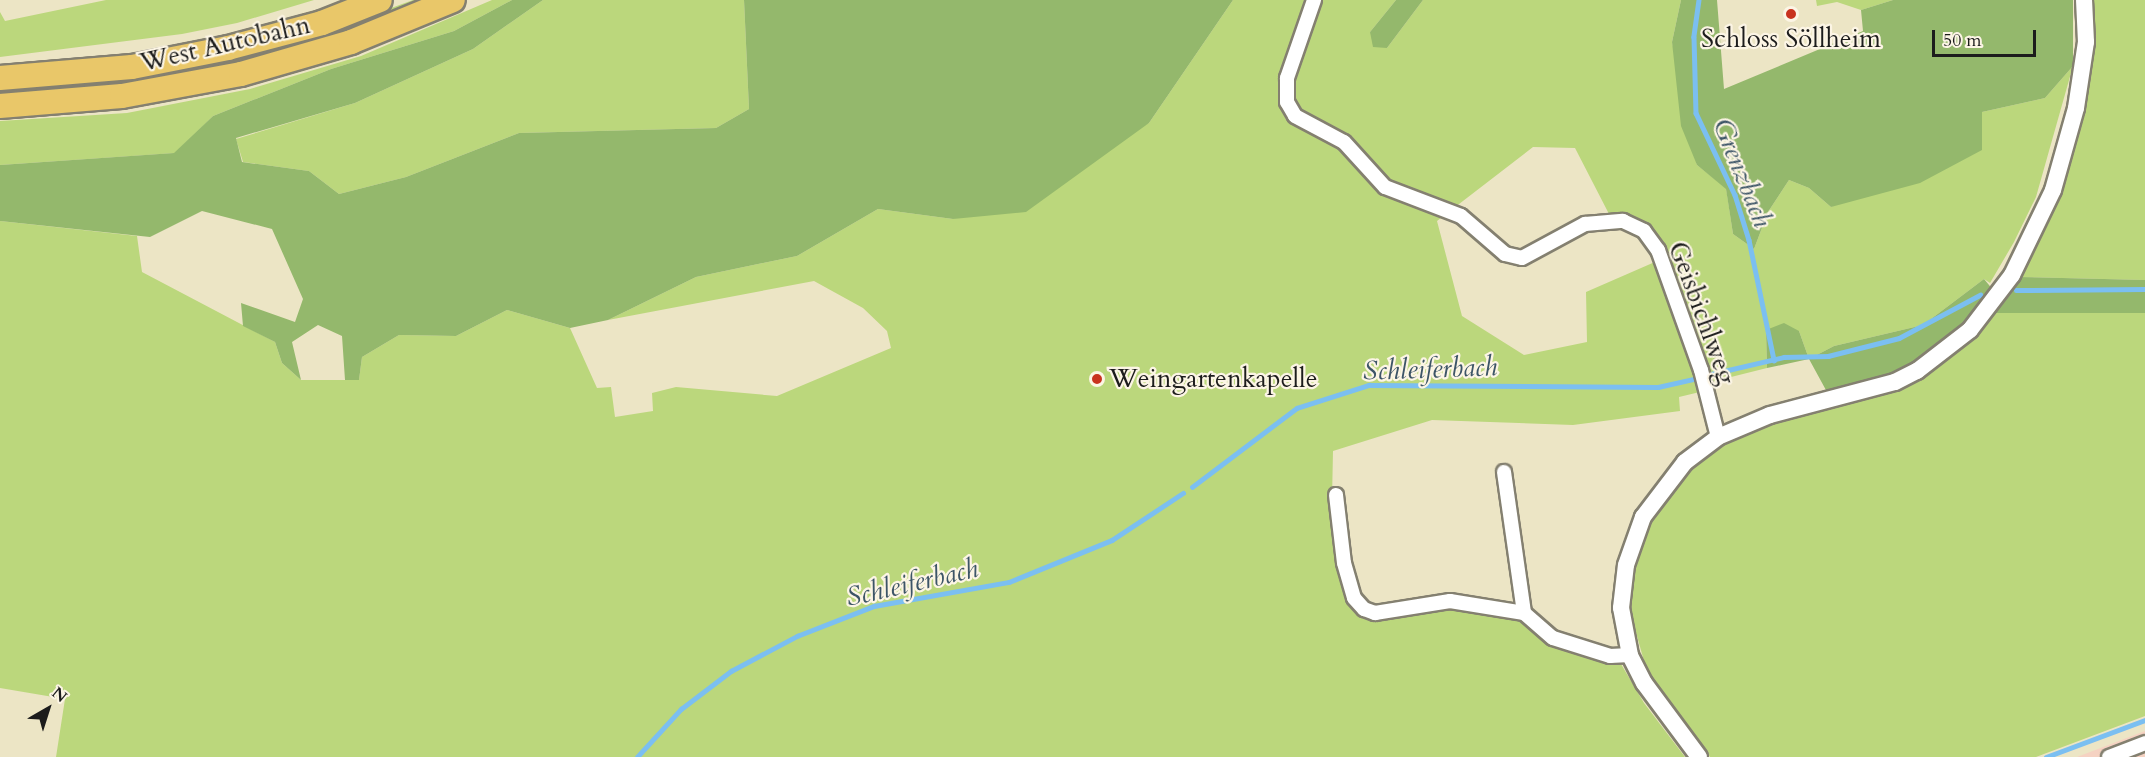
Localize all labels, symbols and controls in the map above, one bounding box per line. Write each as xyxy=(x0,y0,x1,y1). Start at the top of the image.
marker: Schloss Söllheim xyxy=(1784,7,1798,21)
street label: West Autobahn xyxy=(137,9,313,79)
scale bar xyxy=(1935,18,2038,56)
place label: Schloss Söllheim xyxy=(1701,23,1881,55)
text: 50 m xyxy=(1943,28,1982,53)
water label: Grenzbach xyxy=(1706,114,1778,232)
street label: Geisbichlweg xyxy=(1662,237,1742,389)
water label: Schleiferbach xyxy=(1362,350,1498,388)
place label: Weingartenkapelle xyxy=(1109,363,1318,395)
marker: Weingartenkapelle xyxy=(1090,372,1104,386)
water label: Schleiferbach xyxy=(843,552,981,614)
north arrow xyxy=(18,679,78,739)
text: N xyxy=(47,682,72,708)

